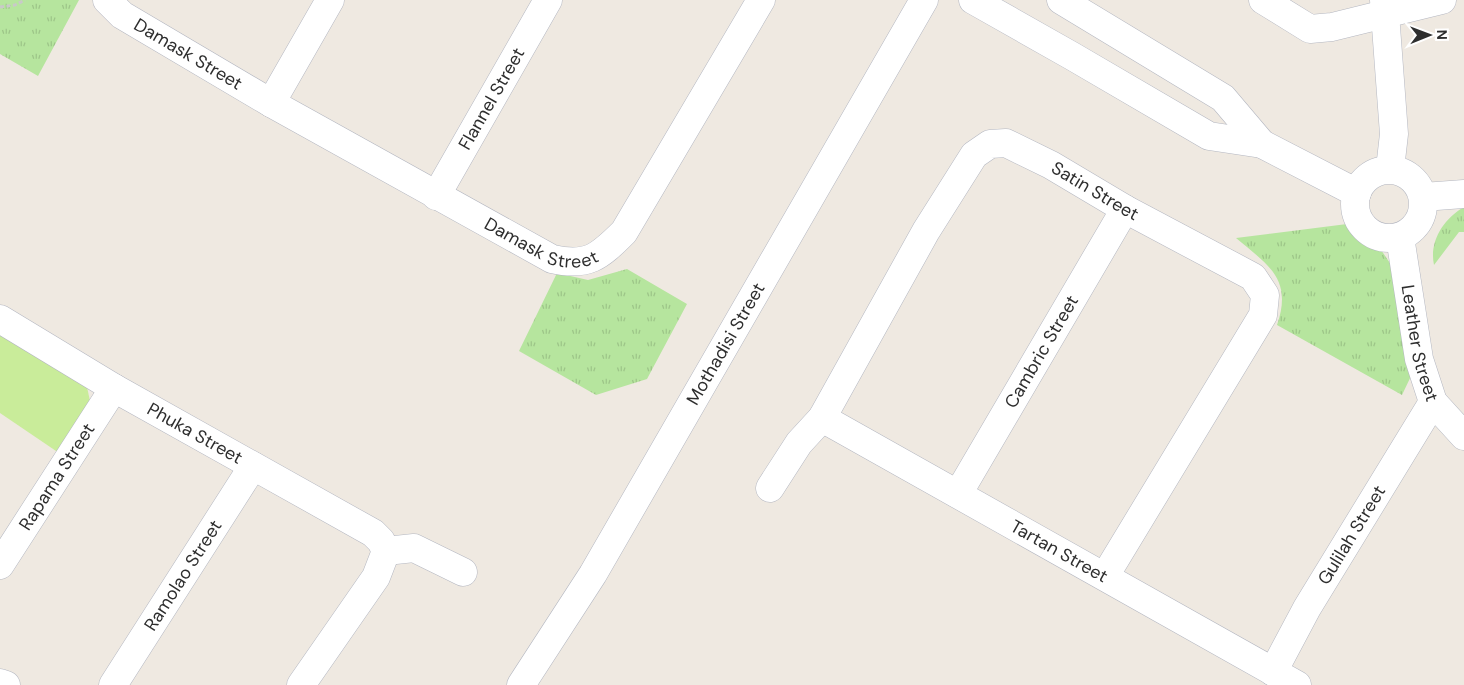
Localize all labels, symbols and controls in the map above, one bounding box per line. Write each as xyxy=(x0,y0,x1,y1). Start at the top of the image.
north arrow xyxy=(1404,10,1454,60)
street label: Damask Street xyxy=(129,13,247,95)
text: N xyxy=(1433,30,1451,40)
street label: Flannel Street xyxy=(453,43,530,154)
street label: Satin Street xyxy=(1047,156,1143,226)
street label: Damask Street xyxy=(480,212,602,274)
street label: Mothadisi Street xyxy=(681,278,770,409)
street label: Leather Street xyxy=(1396,283,1444,405)
street label: Cambric Street xyxy=(999,291,1084,413)
street label: Phuka Street xyxy=(143,397,247,470)
street label: Rapama Street xyxy=(13,419,100,535)
street label: Gulilah Street xyxy=(1312,481,1391,589)
street label: Tartan Street xyxy=(1006,514,1112,588)
street label: Ramolao Street xyxy=(139,515,227,636)

